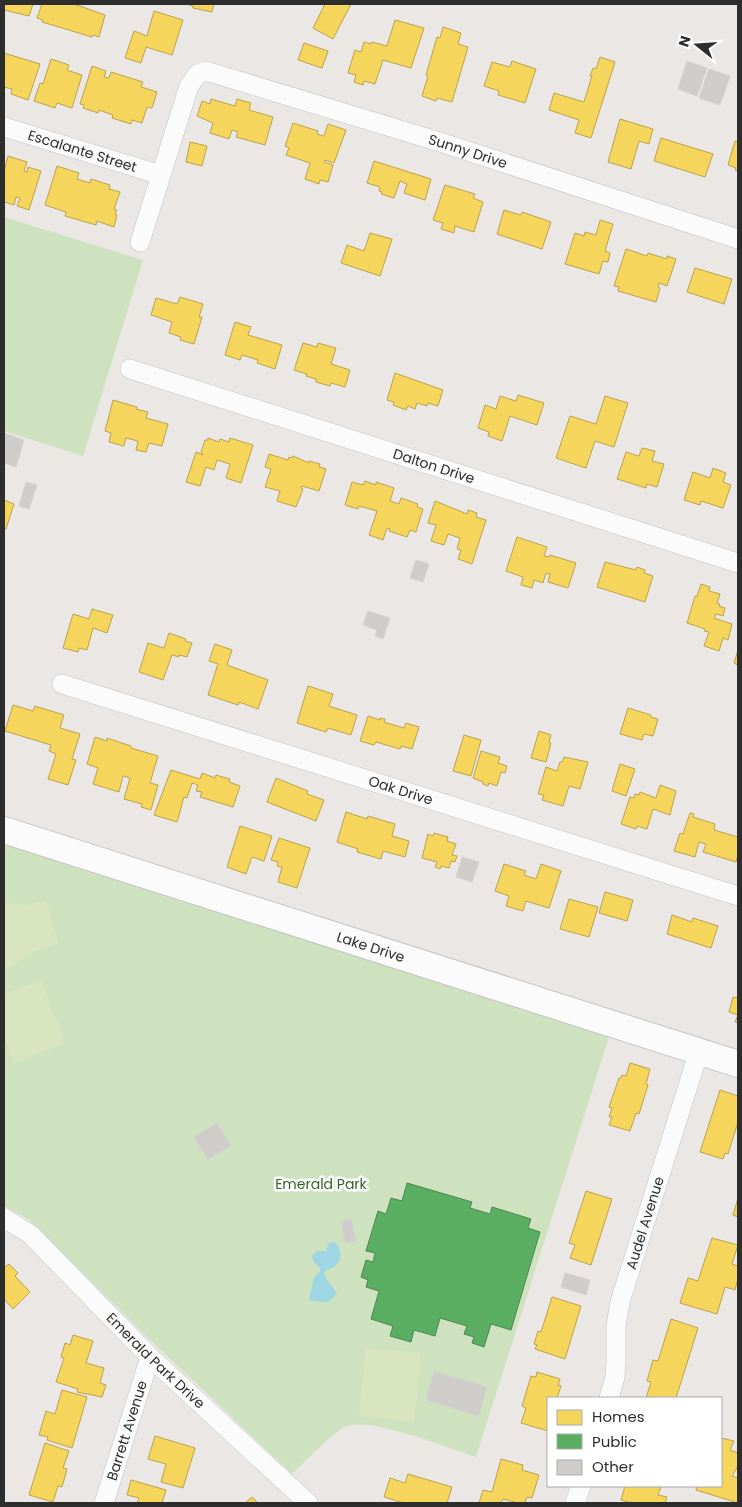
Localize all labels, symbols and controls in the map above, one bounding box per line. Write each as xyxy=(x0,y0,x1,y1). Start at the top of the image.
north arrow xyxy=(672,20,722,70)
text: N xyxy=(673,33,696,49)
street label: Escalante Street xyxy=(25,125,139,177)
street label: Sunny Drive xyxy=(426,129,510,173)
street label: Dalton Drive xyxy=(390,444,478,488)
street label: Oak Drive xyxy=(366,771,436,810)
street label: Lake Drive xyxy=(334,927,408,967)
park label: Emerald Park xyxy=(275,1174,368,1194)
street label: Audel Avenue xyxy=(621,1174,669,1272)
street label: Emerald Park Drive xyxy=(102,1308,210,1413)
street label: Barrett Avenue xyxy=(102,1378,152,1483)
legend xyxy=(547,1397,722,1487)
text: Homes xyxy=(592,1406,645,1427)
text: Public xyxy=(592,1431,637,1452)
text: Other xyxy=(592,1456,634,1477)

